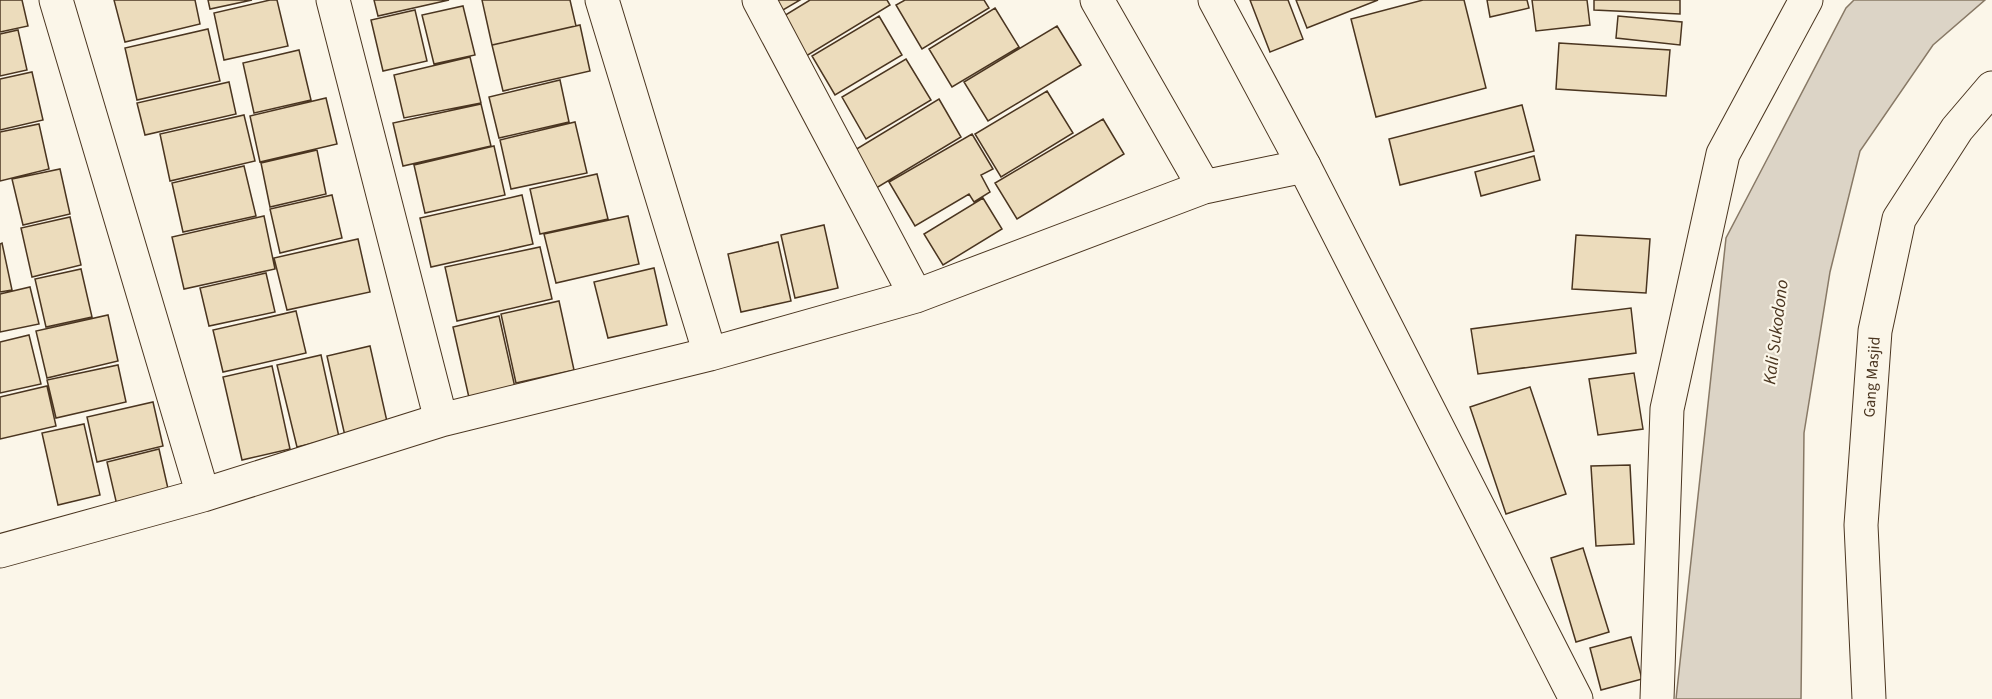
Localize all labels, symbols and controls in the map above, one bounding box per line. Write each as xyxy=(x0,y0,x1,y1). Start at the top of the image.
water label: Kali Sukodono xyxy=(1757,278,1795,386)
street label: Gang Masjid xyxy=(1858,336,1886,418)

